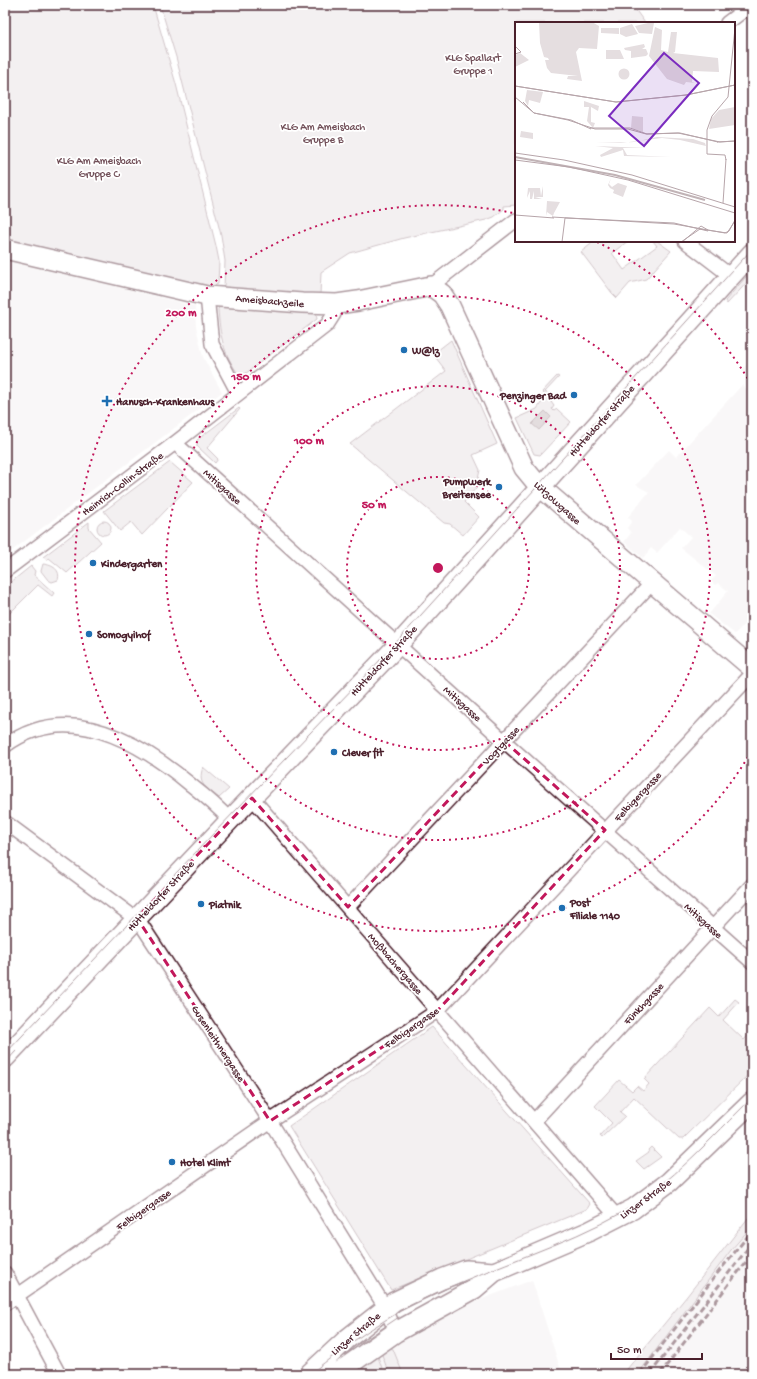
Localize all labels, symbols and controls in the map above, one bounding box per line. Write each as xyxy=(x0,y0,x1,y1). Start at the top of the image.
inset map xyxy=(515,22,735,242)
park label: KLG Spallart Gruppe 1 xyxy=(445,53,502,78)
park label: KLG Am Ameisbach Gruppe B xyxy=(281,122,365,147)
park label: KLG Am Ameisbach Gruppe C xyxy=(57,156,141,181)
street label: Ameisbachzeile xyxy=(235,293,305,311)
text: 200 m xyxy=(166,307,197,321)
marker: W@lz xyxy=(399,345,409,355)
place label: W@lz xyxy=(411,346,441,358)
text: 150 m xyxy=(230,371,261,385)
street label: Hütteldorfer Straße xyxy=(566,382,638,460)
marker: Penzinger Bad xyxy=(569,390,579,400)
place label: Penzinger Bad xyxy=(499,391,568,404)
marker: Hanusch-Krankenhaus xyxy=(101,395,113,407)
place label: Hanusch-Krankenhaus xyxy=(116,397,215,409)
text: 100 m xyxy=(293,435,324,449)
street label: Heinrich-Collin-Straße xyxy=(80,450,166,519)
street label: Mitisgasse xyxy=(200,467,243,508)
place label: Pumpwerk Breitensee xyxy=(442,477,493,502)
street label: Lützowgasse xyxy=(531,479,583,528)
marker: Pumpwerk Breitensee xyxy=(494,482,504,492)
text: 50 m xyxy=(362,499,387,513)
marker: Kindergarten xyxy=(88,558,98,568)
place label: Kindergarten xyxy=(100,558,163,572)
centre of rings xyxy=(431,561,445,575)
street label: Hütteldorfer Straße xyxy=(348,623,420,699)
marker: Somogyihof xyxy=(84,629,94,639)
place label: Somogyihof xyxy=(97,629,152,643)
street label: Mitisgasse xyxy=(440,684,483,725)
street label: Vogtgasse xyxy=(480,724,523,769)
marker: Clever fit xyxy=(329,747,339,757)
place label: Clever fit xyxy=(341,747,385,760)
street label: Felbigergasse xyxy=(612,770,665,826)
street label: Hütteldorfer Straße xyxy=(125,858,197,934)
place label: Post Filiale 1140 xyxy=(569,897,621,923)
marker: Piatnik xyxy=(196,899,206,909)
place label: Piatnik xyxy=(208,899,243,912)
street label: Mitisgasse xyxy=(681,901,724,942)
marker: Post Filiale 1140 xyxy=(557,903,567,913)
street label: Moßbachergasse xyxy=(365,931,425,998)
street label: Fünkhgasse xyxy=(621,981,667,1029)
street label: Gusenleithnergasse xyxy=(188,1004,247,1085)
street label: Felbigergasse xyxy=(382,1005,442,1052)
marker: Hotel Klimt xyxy=(167,1157,177,1167)
place label: Hotel Klimt xyxy=(180,1157,232,1170)
street label: Linzer Straße xyxy=(618,1177,674,1222)
street label: Felbigergasse xyxy=(114,1187,174,1234)
street label: Linzer Straße xyxy=(329,1310,384,1359)
scale bar xyxy=(611,1335,702,1361)
text: 50 m xyxy=(617,1344,642,1358)

